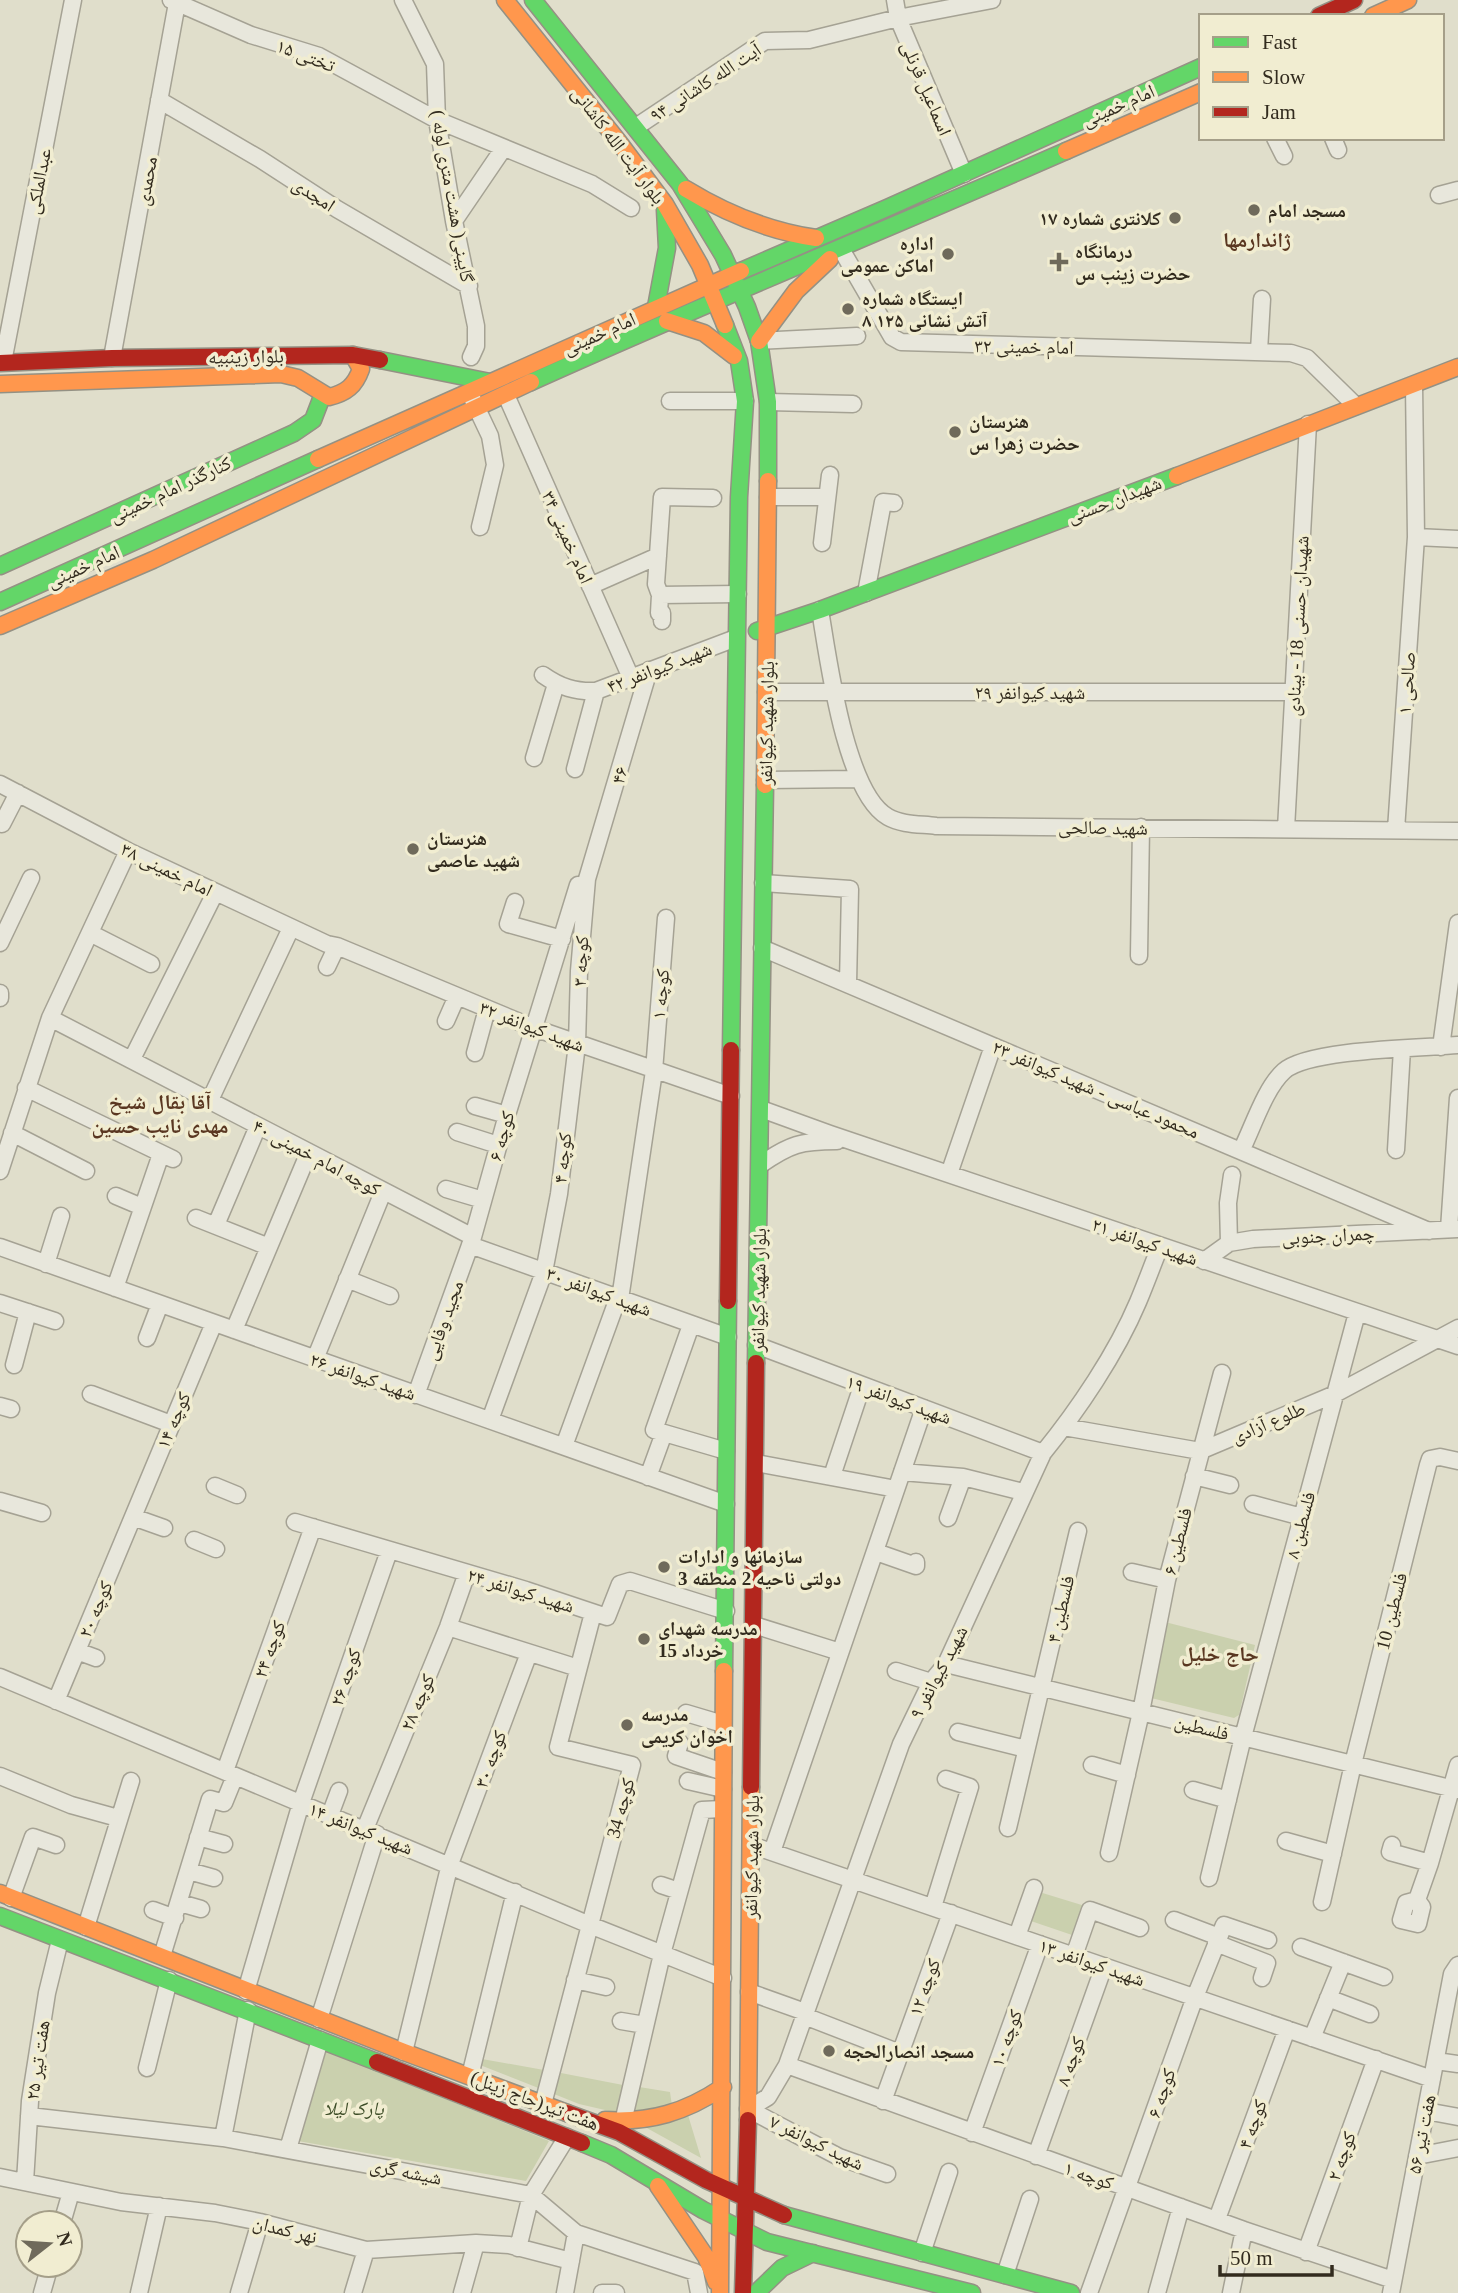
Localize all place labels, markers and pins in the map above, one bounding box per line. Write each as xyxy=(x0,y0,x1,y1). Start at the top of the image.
place label: مسجد امام xyxy=(1268,200,1346,224)
marker: مسجد امام xyxy=(1246,202,1262,218)
place label: کلانتری شماره ۱۷ xyxy=(1039,208,1162,230)
marker: کلانتری شماره ۱۷ xyxy=(1167,210,1183,226)
place label: اداره اماکن عمومی xyxy=(841,233,934,277)
place label: درمانگاه حضرت زینب س xyxy=(1075,241,1191,285)
marker: اداره اماکن عمومی xyxy=(940,246,956,262)
marker: درمانگاه حضرت زینب س xyxy=(1049,252,1069,272)
place label: ایستگاه شماره ۸ آتش نشانی ۱۲۵ xyxy=(862,288,988,332)
marker: ایستگاه شماره ۸ آتش نشانی ۱۲۵ xyxy=(840,301,856,317)
place label: هنرستان حضرت زهرا س xyxy=(969,411,1080,455)
marker: هنرستان حضرت زهرا س xyxy=(947,424,963,440)
place label: هنرستان شهید عاصمی xyxy=(427,828,520,872)
marker: هنرستان شهید عاصمی xyxy=(405,841,421,857)
place label: سازمانها و ادارات دولتی ناحیه 2 منطقه 3 xyxy=(678,1546,841,1590)
marker: سازمانها و ادارات دولتی ناحیه 2 منطقه 3 xyxy=(656,1559,672,1575)
place label: مدرسه شهدای 15 خرداد xyxy=(658,1618,758,1661)
marker: مدرسه شهدای 15 خرداد xyxy=(636,1631,652,1647)
place label: مدرسه اخوان کریمی xyxy=(641,1704,733,1748)
marker: مدرسه اخوان کریمی xyxy=(619,1717,635,1733)
place label: مسجد انصارالحجه xyxy=(843,2041,974,2062)
marker: مسجد انصارالحجه xyxy=(821,2043,837,2059)

